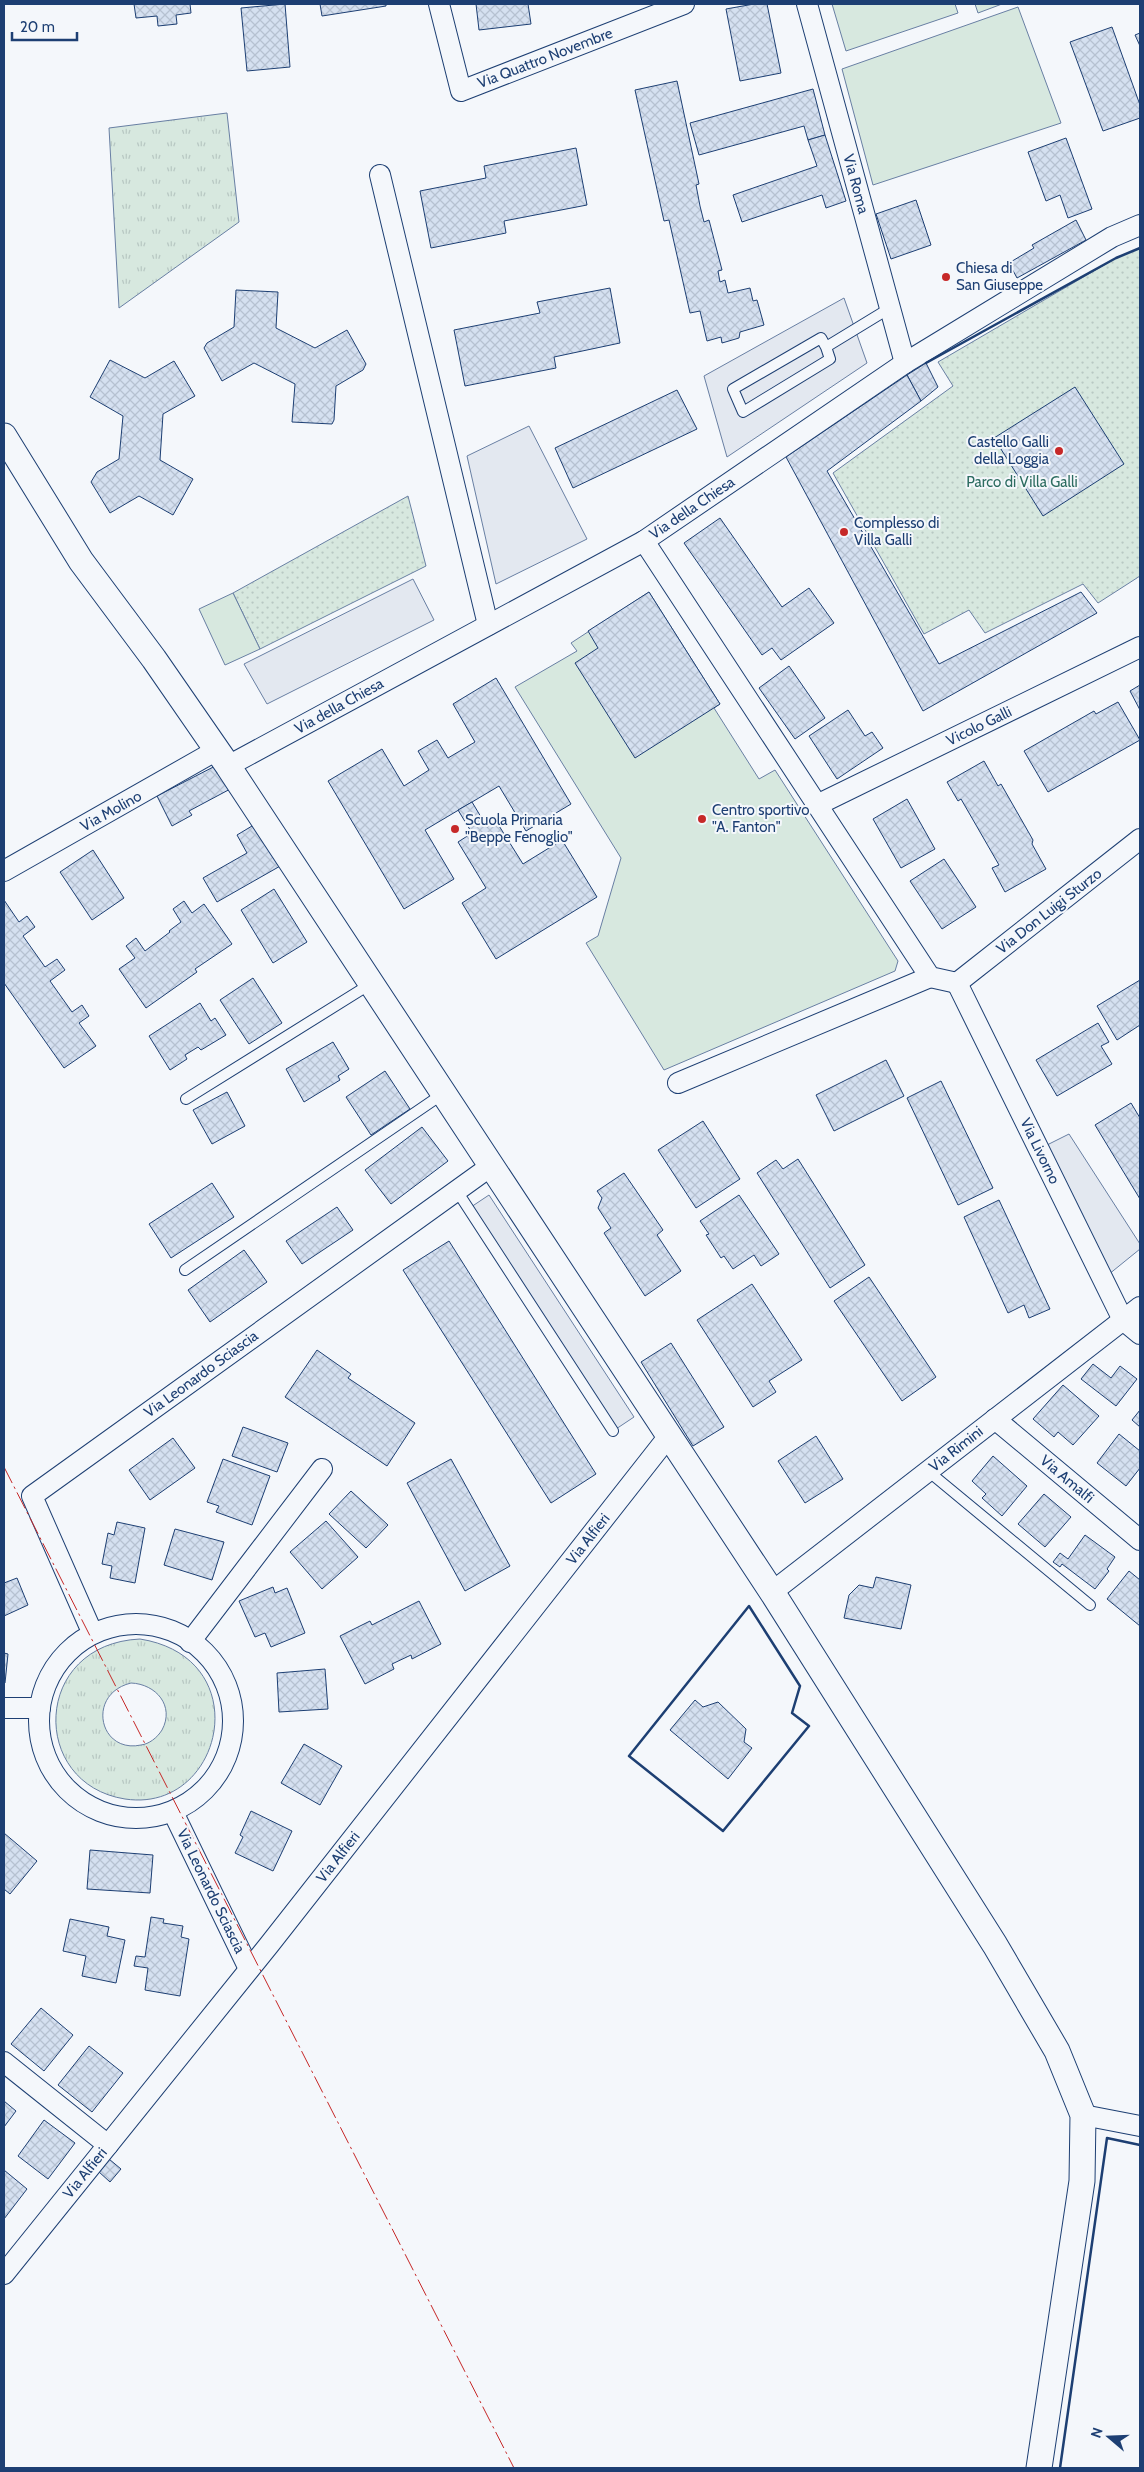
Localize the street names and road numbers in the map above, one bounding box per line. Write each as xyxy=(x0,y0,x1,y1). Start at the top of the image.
street label: Via Quattro Novembre xyxy=(475,24,615,92)
street label: Via Roma xyxy=(839,152,873,217)
street label: Via della Chiesa xyxy=(646,472,739,543)
street label: Via della Chiesa xyxy=(291,674,387,738)
street label: Vicolo Galli xyxy=(943,702,1015,750)
street label: Via Molino xyxy=(77,787,145,835)
street label: Via Don Luigi Sturzo xyxy=(993,864,1105,958)
street label: Via Livorno xyxy=(1016,1115,1064,1187)
street label: Via Leonardo Sciascia xyxy=(141,1326,262,1421)
street label: Via Rimini xyxy=(925,1422,987,1476)
street label: Via Amalfi xyxy=(1036,1451,1098,1507)
street label: Via Alfieri xyxy=(562,1510,614,1568)
street label: Via Leonardo Sciascia xyxy=(173,1826,249,1957)
street label: Via Alfieri xyxy=(312,1828,364,1886)
street label: Via Alfieri xyxy=(59,2144,111,2202)

